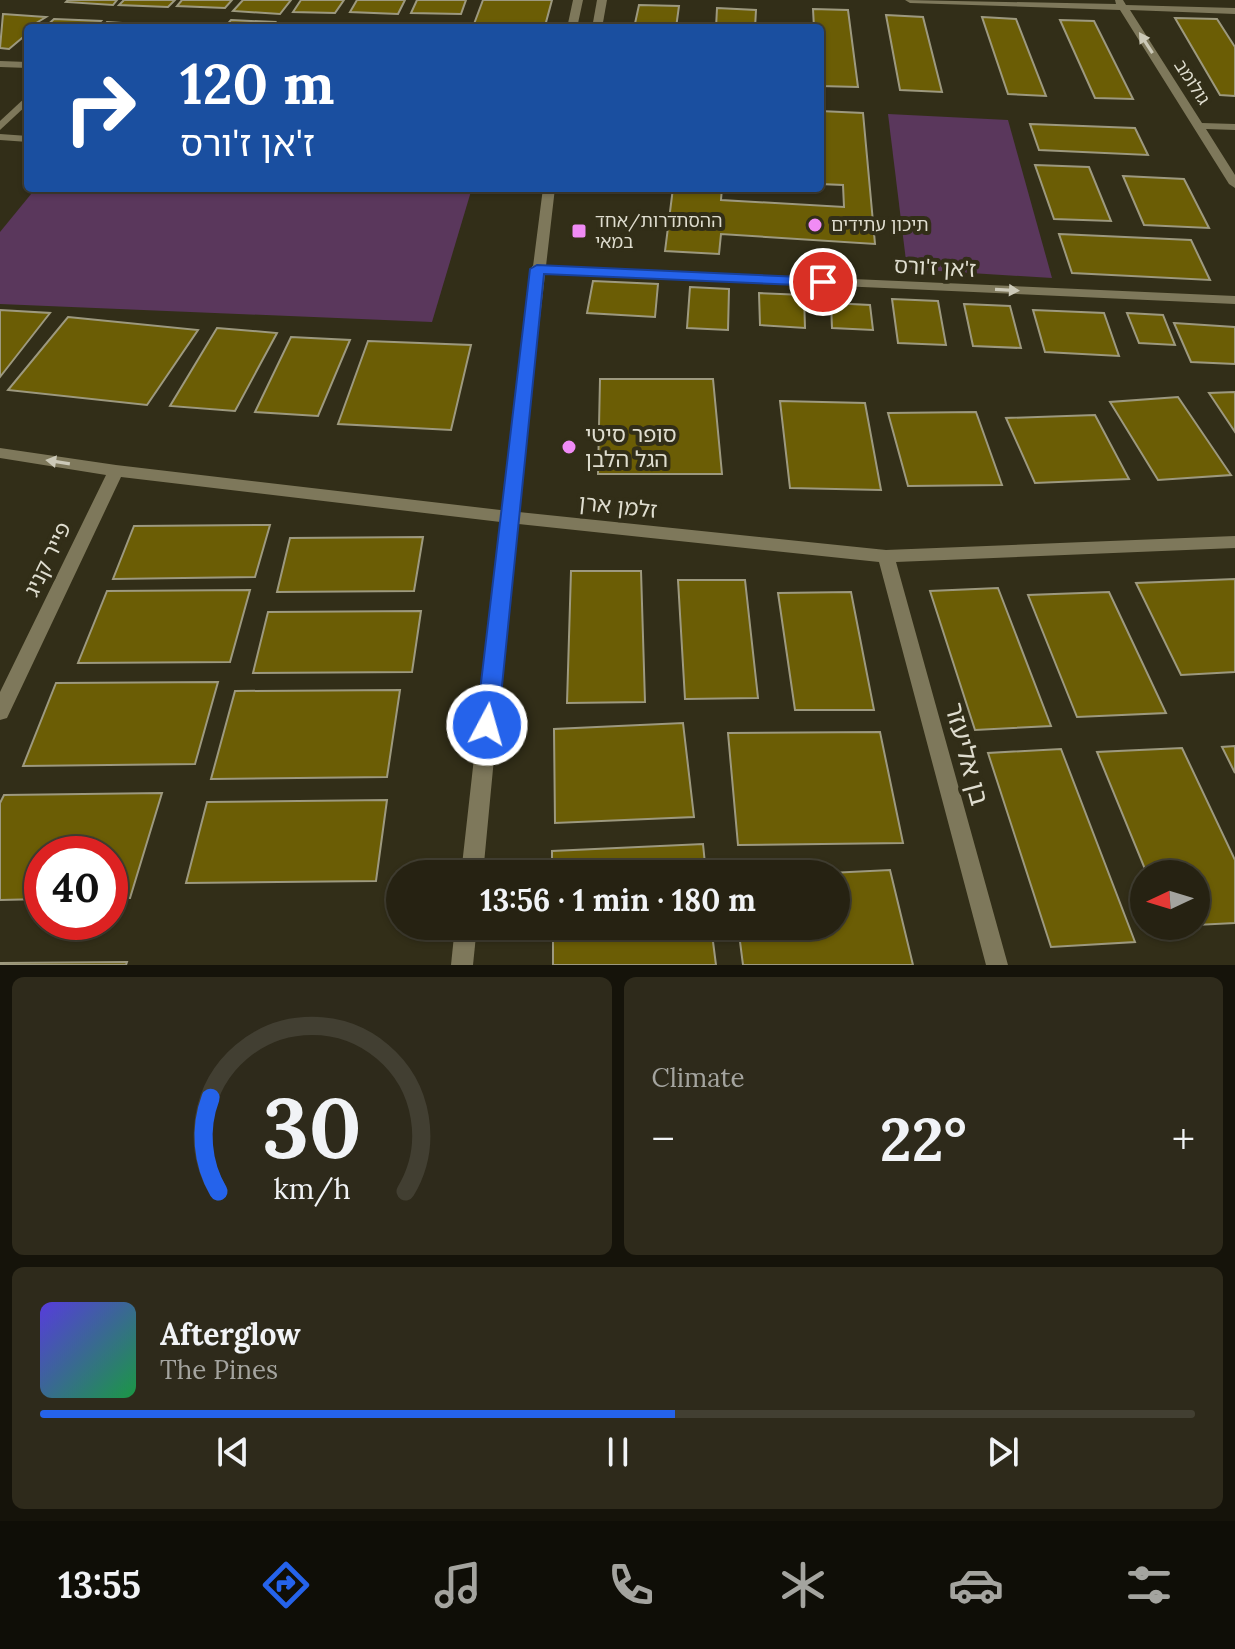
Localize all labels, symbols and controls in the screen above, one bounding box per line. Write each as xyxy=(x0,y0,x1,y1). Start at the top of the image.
one-way arrow xyxy=(1139,32,1153,54)
text: 120 m xyxy=(180,48,334,119)
street label: גולומב xyxy=(1169,55,1216,109)
icon: right xyxy=(48,56,152,160)
text: ז'אן ז'ורס xyxy=(180,120,315,166)
place label: ההסתדרות/אחד במאי xyxy=(595,209,722,253)
place label: תיכון עתידים xyxy=(831,213,929,236)
marker: תיכון עתידים xyxy=(806,216,824,234)
marker: ההסתדרות/אחד במאי xyxy=(570,222,588,240)
pin xyxy=(789,248,857,316)
street label: ז'אן ז'ורס xyxy=(893,251,977,283)
icon: arrive xyxy=(801,260,845,304)
one-way arrow xyxy=(995,284,1020,297)
place label: סופר סיטי הגל הלבן xyxy=(585,420,677,473)
marker: סופר סיטי הגל הלבן xyxy=(560,438,578,456)
one-way arrow xyxy=(45,455,70,468)
street label: זלמן ארן xyxy=(577,488,659,524)
street label: פייר קניג xyxy=(17,517,77,601)
position arrow xyxy=(445,683,529,767)
street label: בן אליעזר xyxy=(938,699,997,809)
speed limit sign: 40 xyxy=(24,836,128,940)
north arrow xyxy=(1130,860,1210,940)
map controls xyxy=(1130,860,1210,940)
text: 13:56 · 1 min · 180 m xyxy=(480,881,756,919)
text: Climate xyxy=(652,1061,745,1094)
text: 30 xyxy=(262,1074,361,1181)
text: 22° xyxy=(880,1101,967,1177)
text: − xyxy=(652,1111,675,1167)
text: + xyxy=(1172,1111,1195,1167)
text: km/h xyxy=(273,1170,350,1207)
text: Afterglow xyxy=(160,1315,301,1353)
text: The Pines xyxy=(160,1353,278,1386)
icon: previous xyxy=(211,1430,255,1474)
icon: pause xyxy=(596,1430,640,1474)
icon: next xyxy=(981,1430,1025,1474)
icon: directions xyxy=(258,1557,314,1613)
icon: music xyxy=(430,1557,486,1613)
icon: phone xyxy=(603,1557,659,1613)
icon: climate xyxy=(775,1557,831,1613)
icon: car xyxy=(948,1557,1004,1613)
icon: filters xyxy=(1121,1557,1177,1613)
text: 13:55 xyxy=(58,1562,141,1608)

